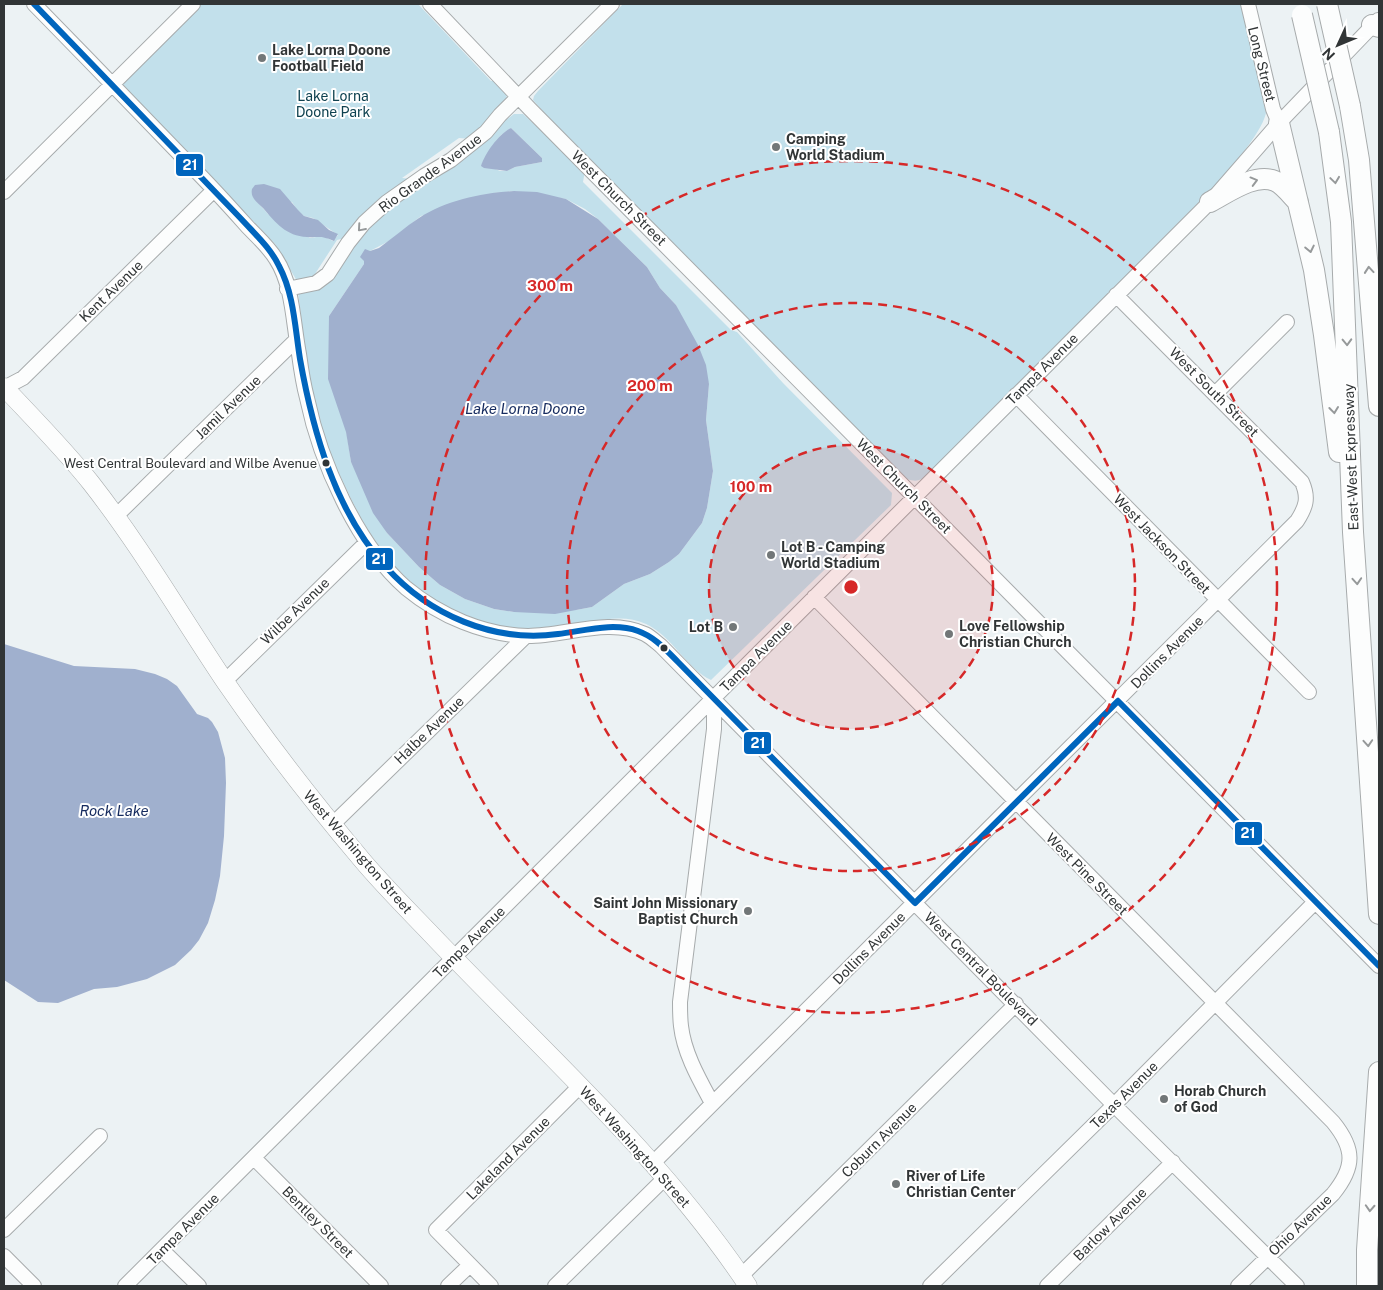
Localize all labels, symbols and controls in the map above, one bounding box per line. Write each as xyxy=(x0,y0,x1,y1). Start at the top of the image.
north arrow xyxy=(1313,20,1363,70)
street label: Long Street xyxy=(1245,25,1279,103)
place label: Lake Lorna Doone Football Field xyxy=(272,42,391,74)
text: N xyxy=(1319,45,1338,64)
marker: Lake Lorna Doone Football Field xyxy=(256,52,268,64)
park label: Lake Lorna Doone Park xyxy=(296,88,370,120)
street label: Rio Grande Avenue xyxy=(376,130,485,216)
place label: Camping World Stadium xyxy=(786,131,885,163)
marker: Camping World Stadium xyxy=(770,141,782,153)
street label: West Church Street xyxy=(568,147,670,249)
line badge: 21 xyxy=(175,153,204,177)
text: 21 xyxy=(183,157,197,173)
one-way arrow xyxy=(1330,176,1340,185)
one-way arrow xyxy=(1250,177,1258,187)
one-way arrow xyxy=(358,222,366,231)
one-way arrow xyxy=(1304,245,1315,254)
street label: Kent Avenue xyxy=(76,257,146,325)
one-way arrow xyxy=(1364,266,1375,274)
text: 300 m xyxy=(527,277,573,294)
street label: Tampa Avenue xyxy=(1003,330,1081,408)
one-way arrow xyxy=(1341,338,1352,346)
street label: West South Street xyxy=(1166,344,1262,440)
street label: Jamil Avenue xyxy=(192,372,264,442)
text: 200 m xyxy=(627,377,673,394)
street label: East-West Expressway xyxy=(1340,383,1362,531)
water label: Lake Lorna Doone xyxy=(465,400,585,417)
one-way arrow xyxy=(1328,406,1339,414)
street label: West Church Street xyxy=(853,435,955,537)
place label: West Central Boulevard and Wilbe Avenue xyxy=(64,456,317,471)
marker: West Central Boulevard and Wilbe Avenue xyxy=(321,458,331,468)
text: 100 m xyxy=(730,478,772,495)
street label: West Jackson Street xyxy=(1110,491,1214,597)
place label: Lot B - Camping World Stadium xyxy=(781,539,885,571)
line badge: 21 xyxy=(365,547,394,571)
marker: Lot B - Camping World Stadium xyxy=(765,549,777,561)
text: 21 xyxy=(372,551,386,567)
street label: Wilbe Avenue xyxy=(258,574,333,648)
one-way arrow xyxy=(1351,577,1362,585)
centre of rings xyxy=(842,578,860,596)
street label: Dollins Avenue xyxy=(1127,612,1207,692)
street label: Tampa Avenue xyxy=(717,617,795,695)
place label: Love Fellowship Christian Church xyxy=(959,618,1072,650)
place label: Lot B xyxy=(689,619,723,635)
marker: Lot B xyxy=(727,621,739,633)
marker: Love Fellowship Christian Church xyxy=(943,628,955,640)
unlabelled marker xyxy=(659,643,669,653)
street label: Halbe Avenue xyxy=(391,693,467,767)
line badge: 21 xyxy=(743,731,772,755)
text: 21 xyxy=(751,735,765,751)
one-way arrow xyxy=(1362,739,1373,747)
street label: West Washington Street xyxy=(300,787,416,917)
water label: Rock Lake xyxy=(79,802,149,819)
line badge: 21 xyxy=(1234,821,1263,846)
text: 21 xyxy=(1241,825,1255,841)
street label: West Pine Street xyxy=(1043,830,1131,918)
place label: Saint John Missionary Baptist Church xyxy=(593,895,738,927)
street label: Tampa Avenue xyxy=(430,903,508,981)
marker: Saint John Missionary Baptist Church xyxy=(742,905,754,917)
street label: Dollins Avenue xyxy=(829,908,909,988)
street label: West Central Boulevard xyxy=(921,909,1041,1029)
street label: Texas Avenue xyxy=(1087,1058,1161,1132)
street label: West Washington Street xyxy=(576,1083,694,1211)
place label: Horab Church of God xyxy=(1174,1083,1266,1115)
marker: Horab Church of God xyxy=(1158,1093,1170,1105)
street label: Coburn Avenue xyxy=(838,1099,920,1181)
street label: Lakeland Avenue xyxy=(463,1113,553,1203)
place label: River of Life Christian Center xyxy=(906,1168,1016,1200)
marker: River of Life Christian Center xyxy=(890,1178,902,1190)
street label: Bentley Street xyxy=(279,1183,357,1261)
street label: Barlow Avenue xyxy=(1070,1184,1150,1264)
street label: Tampa Avenue xyxy=(144,1190,222,1268)
street label: Ohio Avenue xyxy=(1265,1191,1335,1259)
one-way arrow xyxy=(1364,1204,1375,1212)

